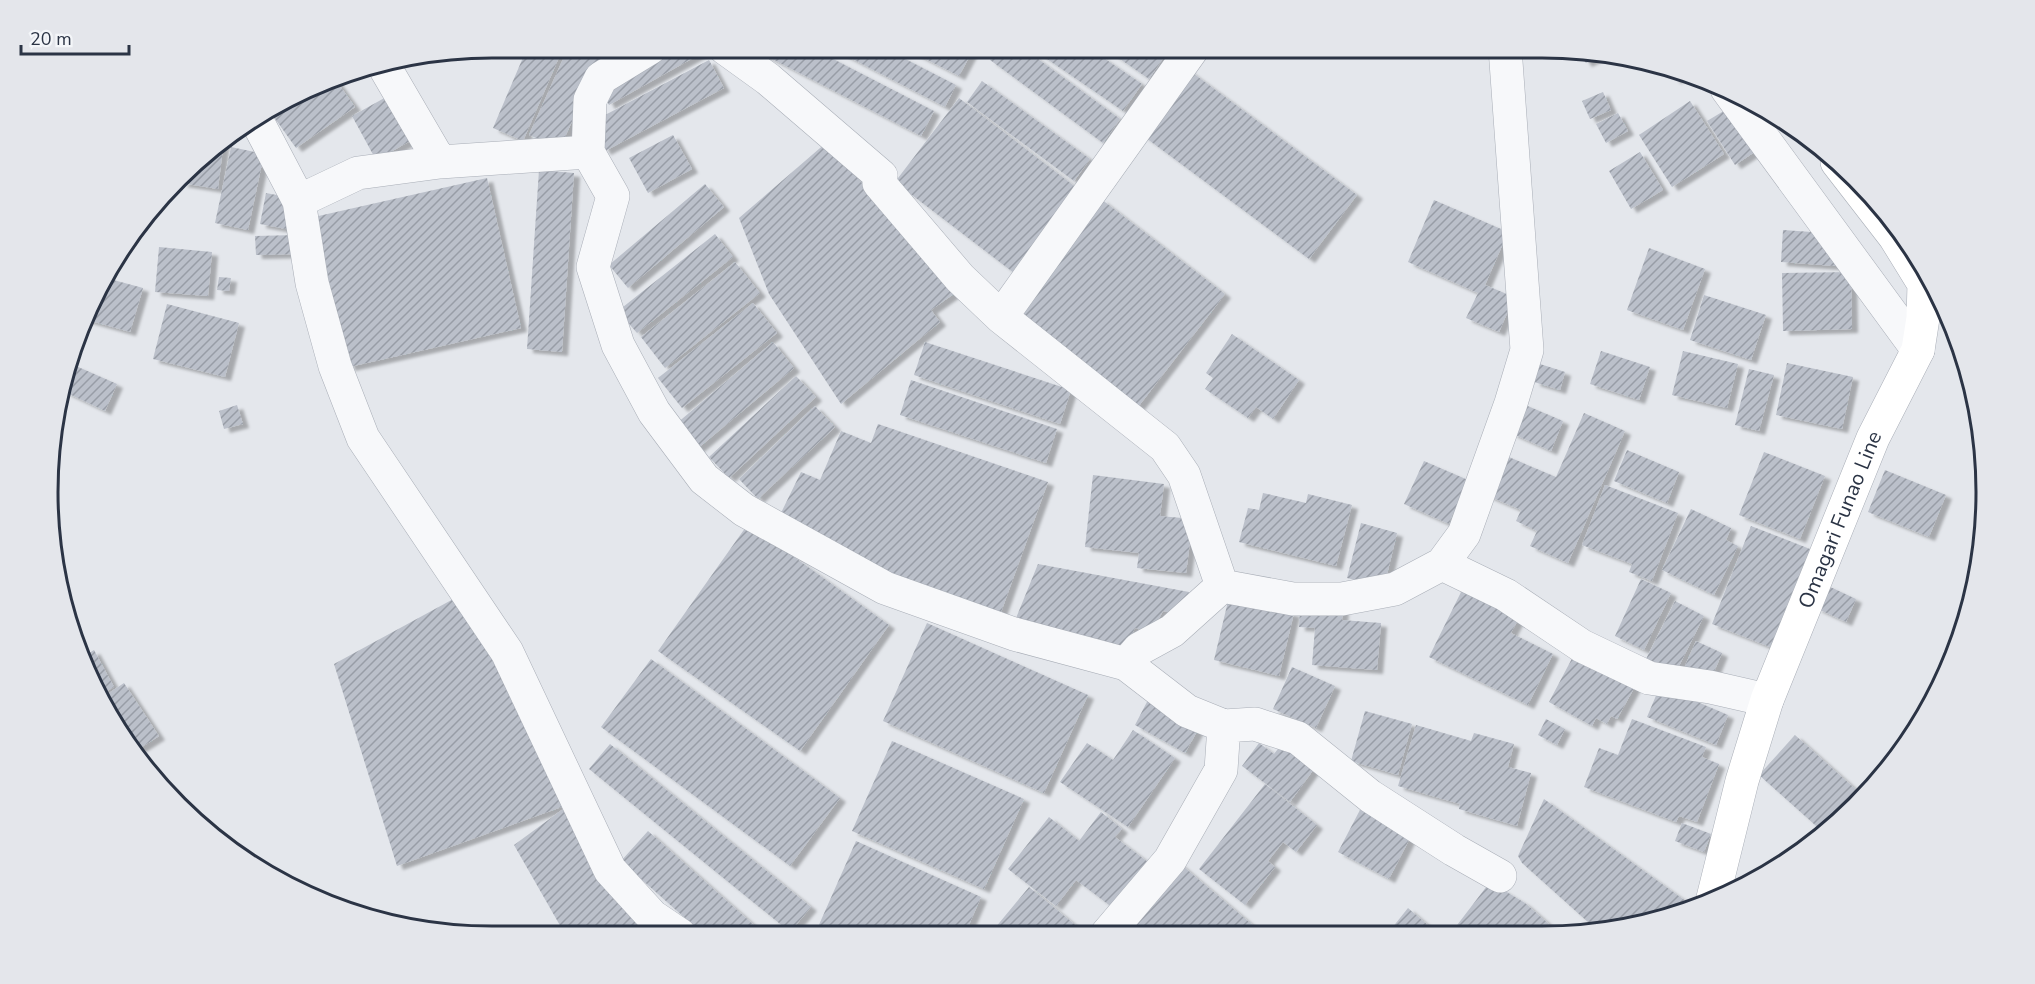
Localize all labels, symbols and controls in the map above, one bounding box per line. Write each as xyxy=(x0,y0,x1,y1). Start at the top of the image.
scale bar xyxy=(21,18,129,56)
text: 20 m xyxy=(30,27,72,51)
street label: Omagari Funao Line xyxy=(1792,426,1888,613)

